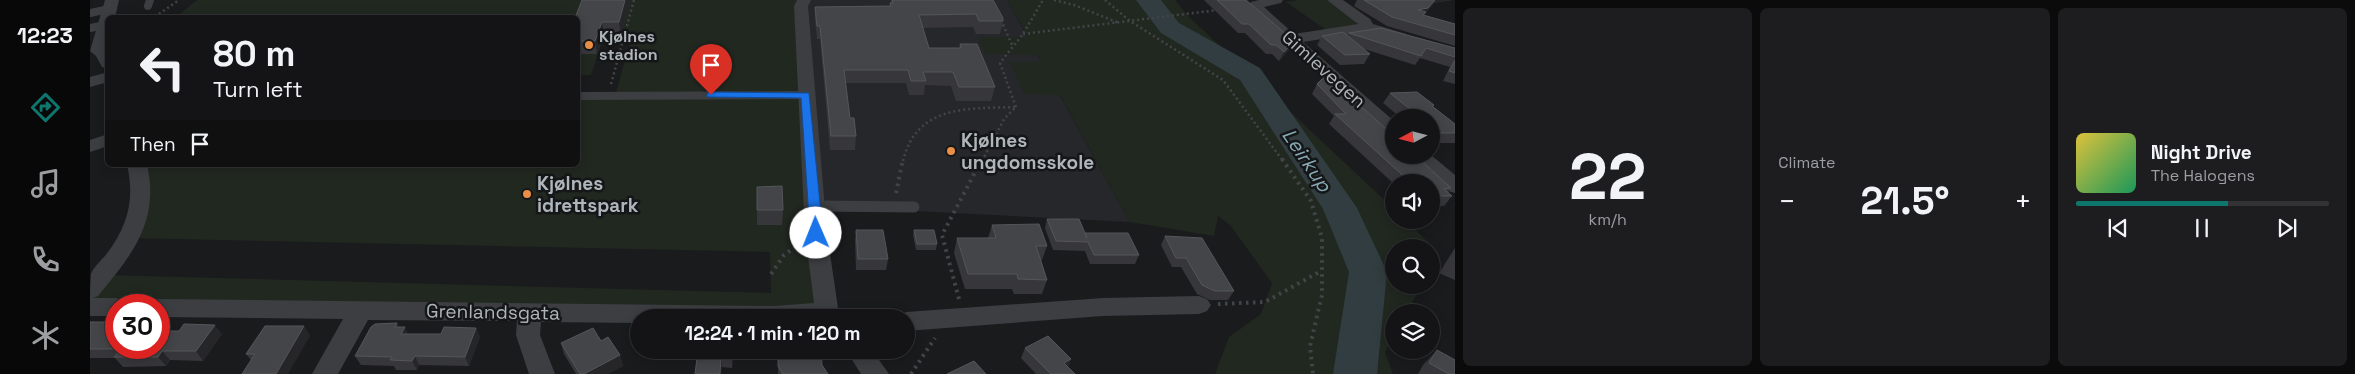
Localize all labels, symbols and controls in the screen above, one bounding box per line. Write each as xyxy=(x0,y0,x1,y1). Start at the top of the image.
text: 12:23 xyxy=(17,21,73,49)
street label: Gimlevegen xyxy=(1277,24,1371,114)
place label: Kjølnes stadion xyxy=(599,26,658,65)
text: 80 m xyxy=(213,32,295,76)
icon: left xyxy=(130,35,195,100)
marker: Kjølnes stadion xyxy=(583,39,595,51)
pin xyxy=(690,44,732,95)
icon: arrive xyxy=(697,51,725,79)
text: Turn left xyxy=(213,75,303,103)
icon: directions xyxy=(28,90,63,125)
north arrow xyxy=(1385,109,1440,164)
map controls xyxy=(1385,109,1440,359)
water label: Leirkup xyxy=(1276,123,1338,198)
place label: Kjølnes ungdomsskole xyxy=(961,128,1094,175)
icon: arrive xyxy=(186,130,214,158)
text: Then xyxy=(130,132,176,157)
text: 22 xyxy=(1569,135,1646,218)
text: Night Drive xyxy=(2151,140,2252,165)
marker: Kjølnes ungdomsskole xyxy=(945,145,957,157)
text: Climate xyxy=(1778,152,1835,173)
text: The Halogens xyxy=(2151,165,2255,186)
icon: music xyxy=(28,166,63,201)
place label: Kjølnes idrettspark xyxy=(537,171,639,218)
button: sound xyxy=(1385,174,1440,229)
text: 21.5° xyxy=(1861,177,1949,225)
text: − xyxy=(1778,183,1796,219)
text: + xyxy=(2014,183,2032,219)
marker: Kjølnes idrettspark xyxy=(521,188,533,200)
position arrow xyxy=(789,206,841,258)
text: km/h xyxy=(1589,209,1627,230)
icon: previous xyxy=(2104,214,2132,242)
icon: pause xyxy=(2188,214,2216,242)
icon: next xyxy=(2273,214,2301,242)
button: search xyxy=(1385,239,1440,294)
icon: phone xyxy=(28,242,63,277)
speed limit sign: 30 xyxy=(105,294,170,359)
street label: Grenlandsgata xyxy=(426,298,560,326)
button: layers xyxy=(1385,304,1440,359)
icon: climate xyxy=(28,318,63,353)
text: 12:24 · 1 min · 120 m xyxy=(685,321,860,346)

